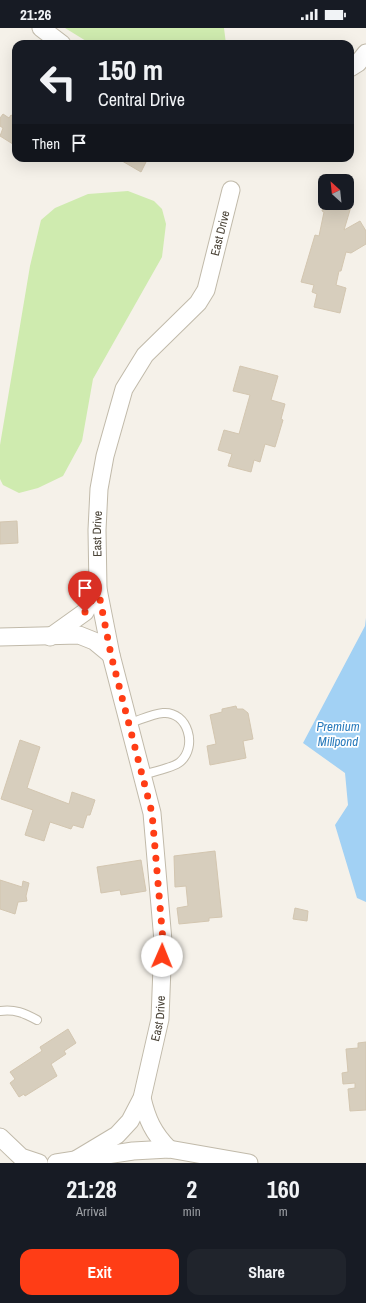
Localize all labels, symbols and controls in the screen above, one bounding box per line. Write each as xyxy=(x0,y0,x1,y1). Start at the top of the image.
text: 21:26 xyxy=(20,4,51,25)
text: 150 m xyxy=(98,51,163,89)
icon: left xyxy=(32,56,84,108)
text: Central Drive xyxy=(98,87,185,112)
icon: arrive xyxy=(68,132,90,154)
text: Then xyxy=(32,133,60,154)
north arrow xyxy=(318,174,354,210)
map controls xyxy=(318,174,354,210)
street label: East Drive xyxy=(207,209,234,257)
street label: East Drive xyxy=(89,510,106,557)
pin xyxy=(68,571,102,612)
icon: arrive xyxy=(74,577,96,599)
water label: Premium Millpond xyxy=(316,718,360,750)
position arrow xyxy=(141,935,183,977)
street label: East Drive xyxy=(147,995,169,1043)
text: 21:28 xyxy=(66,1173,117,1205)
text: 2 xyxy=(186,1173,197,1205)
text: 160 xyxy=(267,1173,300,1205)
text: Arrival xyxy=(76,1203,107,1220)
text: min xyxy=(183,1203,201,1220)
text: m xyxy=(279,1203,288,1220)
button: Exit xyxy=(20,1249,179,1295)
button: Share xyxy=(187,1249,346,1295)

